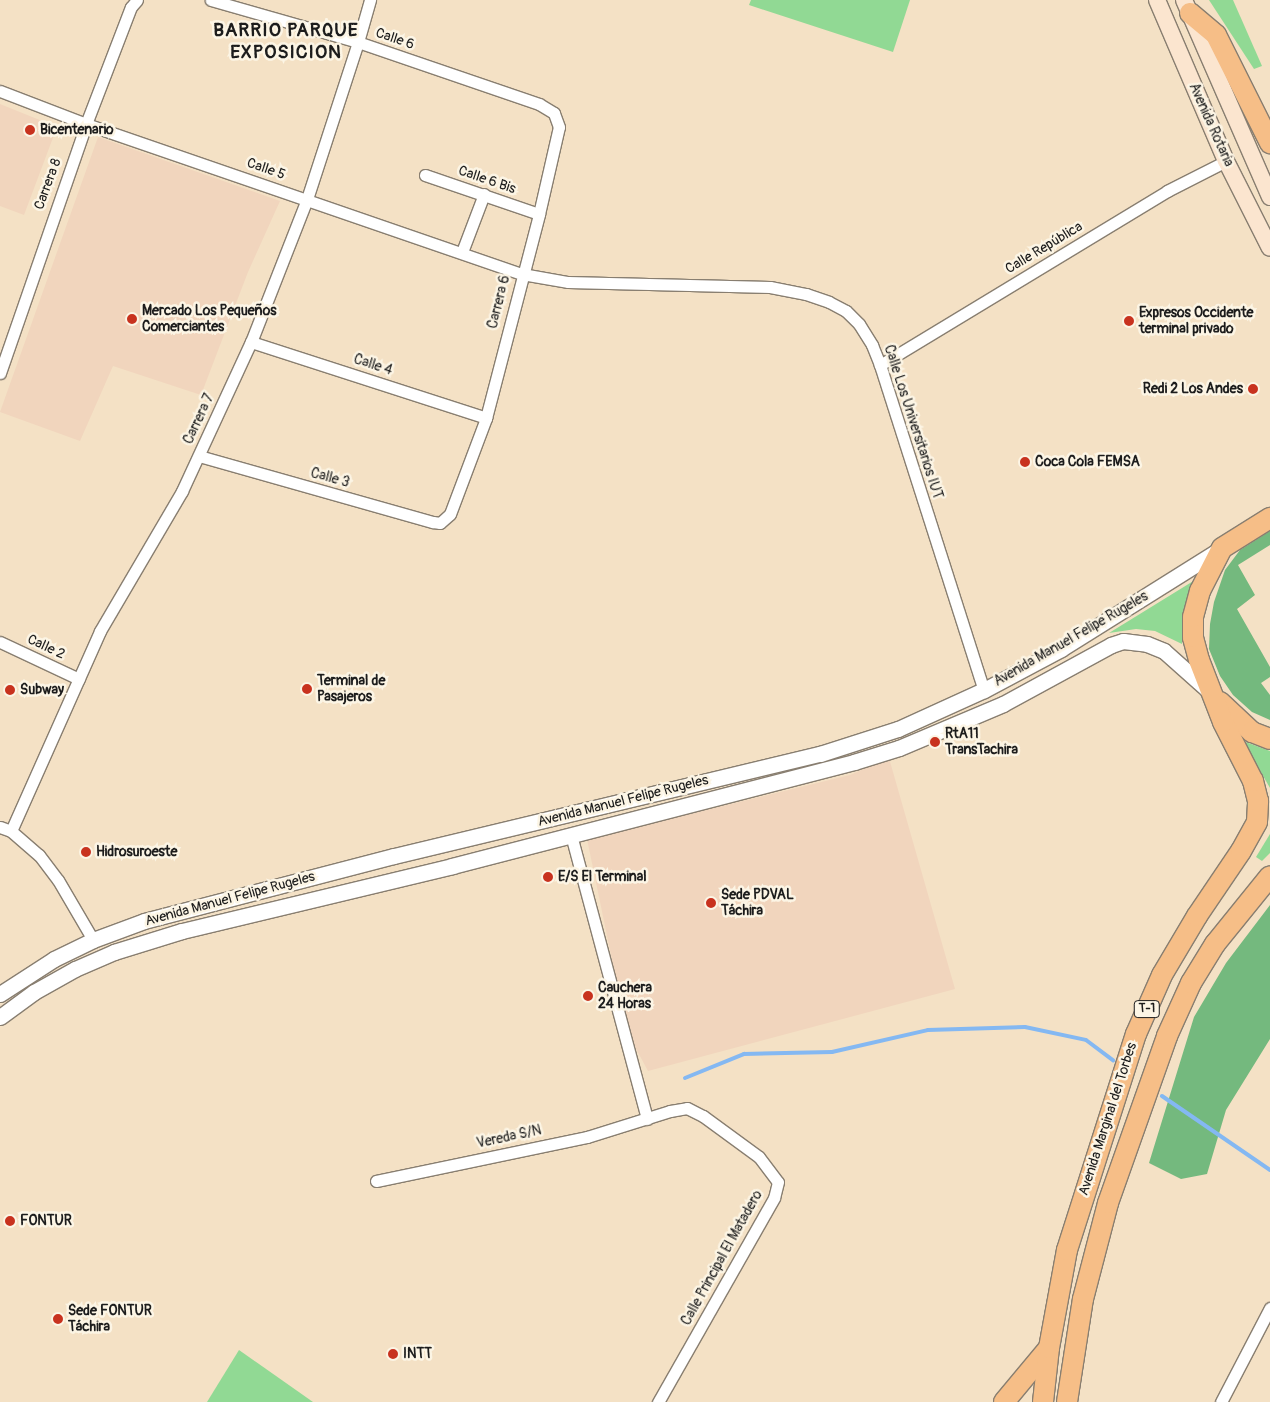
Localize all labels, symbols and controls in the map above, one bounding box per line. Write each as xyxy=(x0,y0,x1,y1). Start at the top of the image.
district label: BARRIO PARQUE EXPOSICION xyxy=(212,20,360,64)
street label: Calle 6 xyxy=(373,25,417,53)
street label: Avenida Rotaria xyxy=(1185,81,1237,169)
place label: Bicentenario xyxy=(40,122,114,138)
marker: Bicentenario xyxy=(24,124,36,136)
street label: Calle 5 xyxy=(245,155,287,183)
street label: Carrera 8 xyxy=(31,156,65,212)
street label: Calle 6 Bis xyxy=(456,162,518,198)
street label: Calle República xyxy=(1002,218,1086,278)
street label: Carrera 6 xyxy=(484,274,514,330)
place label: Mercado Los Pequeños Comerciantes xyxy=(142,303,276,336)
place label: Expresos Occidente terminal privado xyxy=(1139,305,1253,338)
marker: Mercado Los Pequeños Comerciantes xyxy=(126,313,138,325)
marker: Expresos Occidente terminal privado xyxy=(1123,315,1135,327)
street label: Calle Los Universitarios IUT xyxy=(880,343,946,501)
street label: Calle 4 xyxy=(351,351,395,379)
place label: Redi 2 Los Andes xyxy=(1143,381,1243,397)
marker: Redi 2 Los Andes xyxy=(1247,383,1259,395)
street label: Carrera 7 xyxy=(180,391,218,447)
place label: Coca Cola FEMSA xyxy=(1035,454,1140,470)
marker: Coca Cola FEMSA xyxy=(1019,456,1031,468)
street label: Calle 3 xyxy=(309,465,351,491)
street label: Avenida Manuel Felipe Rugeles xyxy=(991,588,1151,690)
street label: Calle 2 xyxy=(25,631,67,663)
place label: Terminal de Pasajeros xyxy=(317,673,385,706)
place label: Subway xyxy=(20,682,64,698)
marker: Terminal de Pasajeros xyxy=(301,683,313,695)
marker: Subway xyxy=(4,684,16,696)
place label: RtA11 TransTachira xyxy=(945,726,1018,759)
marker: RtA11 TransTachira xyxy=(929,736,941,748)
street label: Avenida Manuel Felipe Rugeles xyxy=(536,772,710,830)
place label: Hidrosuroeste xyxy=(96,844,177,860)
marker: Hidrosuroeste xyxy=(80,846,92,858)
street label: Avenida Manuel Felipe Rugeles xyxy=(143,868,317,930)
place label: E/S El Terminal xyxy=(558,869,647,885)
marker: E/S El Terminal xyxy=(542,871,554,883)
place label: Sede PDVAL Táchira xyxy=(721,887,794,920)
marker: Sede PDVAL Táchira xyxy=(705,897,717,909)
place label: Cauchera 24 Horas xyxy=(598,980,652,1012)
marker: Cauchera 24 Horas xyxy=(582,990,594,1002)
road number: T-1 xyxy=(1133,1000,1161,1019)
street label: Avenida Marginal del Torbes xyxy=(1075,1040,1141,1198)
street label: Vereda S/N xyxy=(475,1122,543,1152)
street label: Calle Principal El Matadero xyxy=(678,1188,766,1328)
place label: FONTUR xyxy=(20,1213,72,1229)
marker: FONTUR xyxy=(4,1215,16,1227)
place label: Sede FONTUR Táchira xyxy=(68,1303,152,1335)
marker: Sede FONTUR Táchira xyxy=(52,1313,64,1325)
place label: INTT xyxy=(403,1346,432,1362)
marker: INTT xyxy=(387,1348,399,1360)

